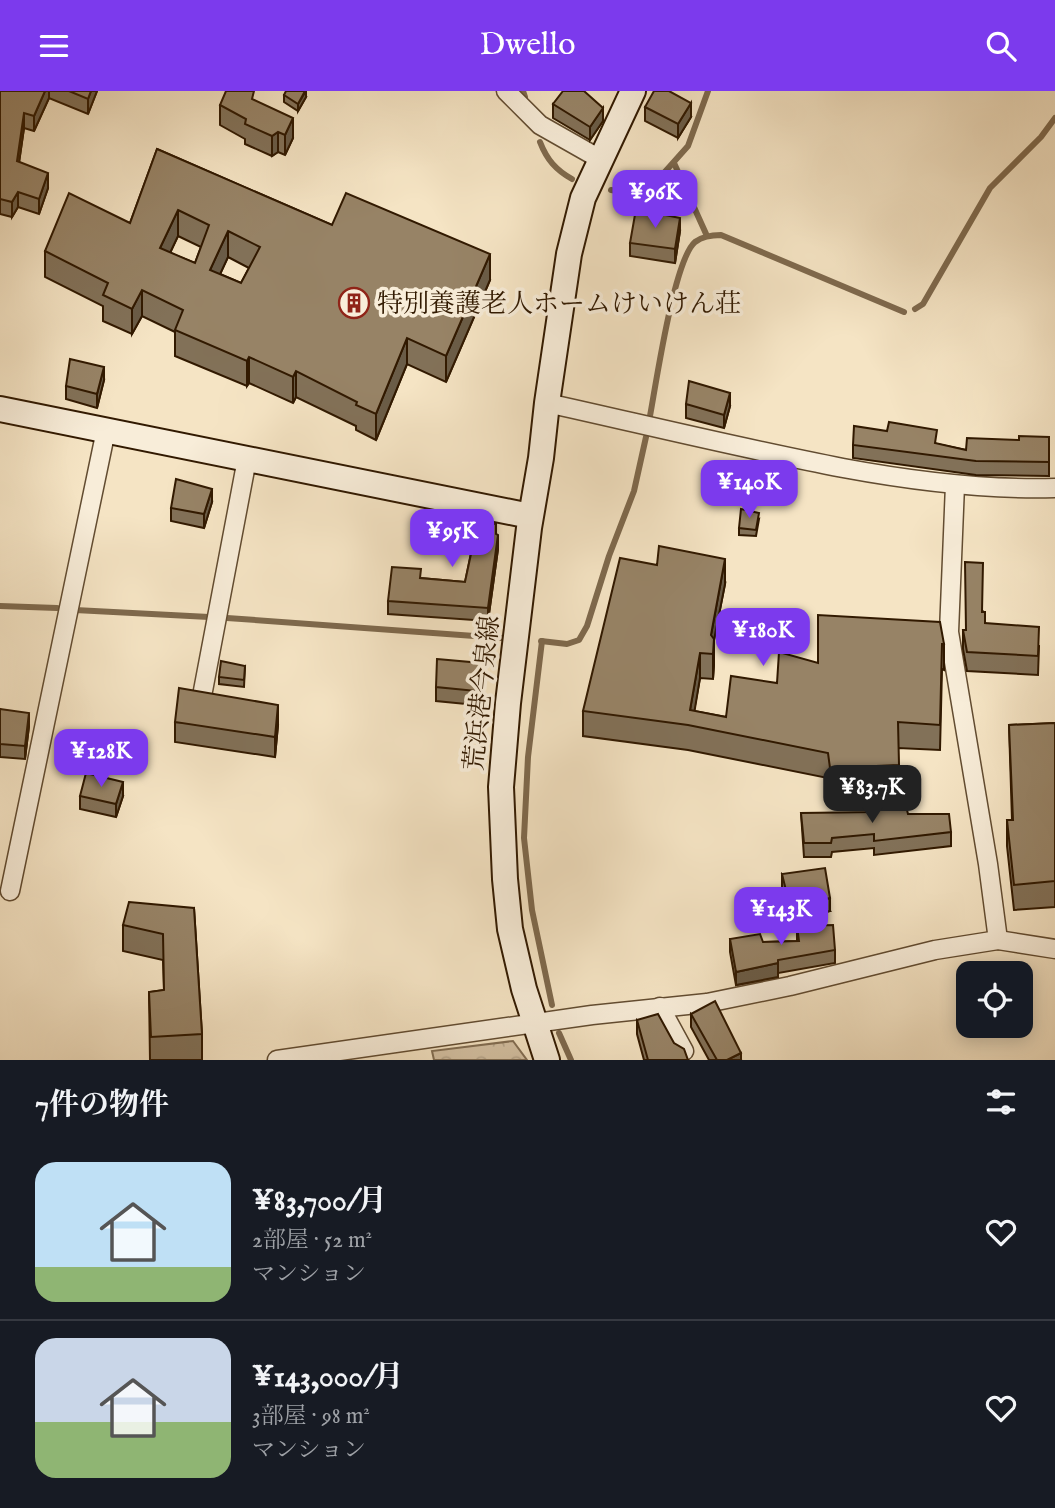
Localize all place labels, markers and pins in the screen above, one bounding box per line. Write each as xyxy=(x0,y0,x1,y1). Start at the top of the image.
pin: ¥96K xyxy=(614,171,696,230)
building icon: 特別養護老人ホームけいけん荘 xyxy=(337,286,371,320)
place label: 特別養護老人ホームけいけん荘 xyxy=(377,288,741,321)
pin: ¥140K xyxy=(700,461,798,520)
pin: ¥95K xyxy=(411,510,493,569)
pin: ¥180K xyxy=(714,609,812,668)
pin: ¥128K xyxy=(52,729,150,789)
pin: ¥83.7K xyxy=(815,765,929,825)
pin: ¥143K xyxy=(732,887,830,947)

